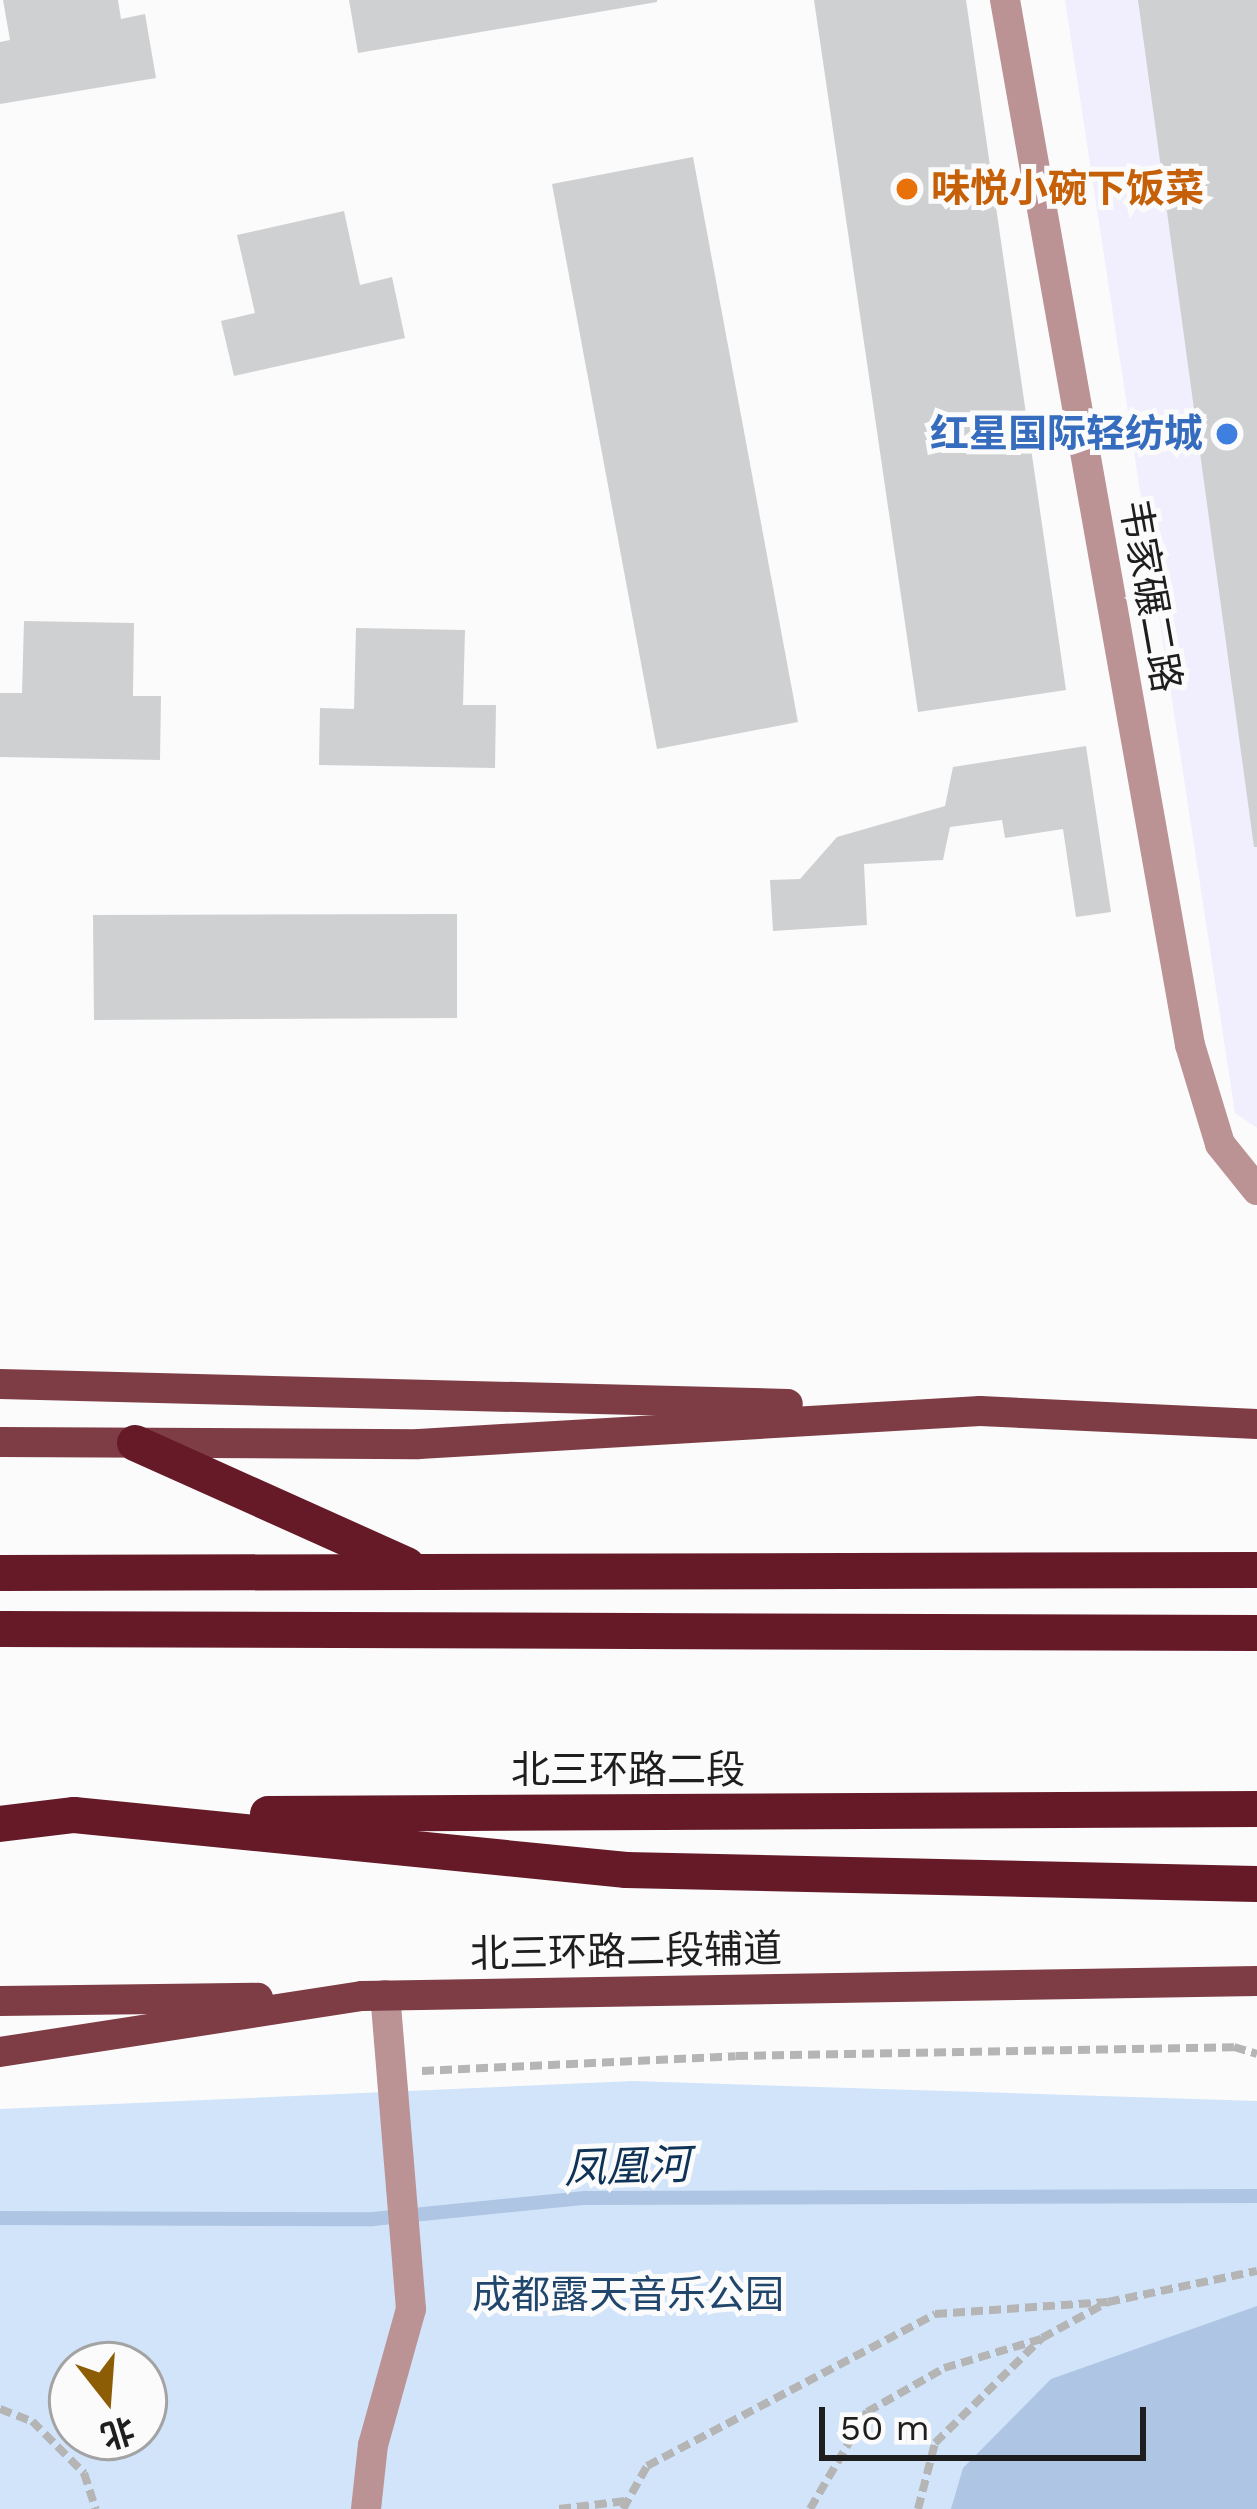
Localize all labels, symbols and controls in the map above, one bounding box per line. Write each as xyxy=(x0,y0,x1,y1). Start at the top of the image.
place label: 味悦小碗下饭菜 xyxy=(931,166,1204,212)
marker: 味悦小碗下饭菜 xyxy=(894,176,920,202)
place label: 红星国际轻纺城 xyxy=(930,411,1203,457)
marker: 红星国际轻纺城 xyxy=(1214,421,1240,447)
street label: 韦家碾二路 xyxy=(1110,496,1190,696)
street label: 北三环路二段 xyxy=(511,1747,745,1793)
street label: 北三环路二段辅道 xyxy=(470,1926,782,1978)
water label: 凤凰河 xyxy=(563,2140,691,2194)
park label: 成都露天音乐公园 xyxy=(472,2272,784,2318)
north arrow xyxy=(48,2341,168,2461)
scale bar xyxy=(825,2383,1152,2457)
text: 50 m xyxy=(840,2407,930,2449)
text: 北 xyxy=(96,2410,139,2457)

